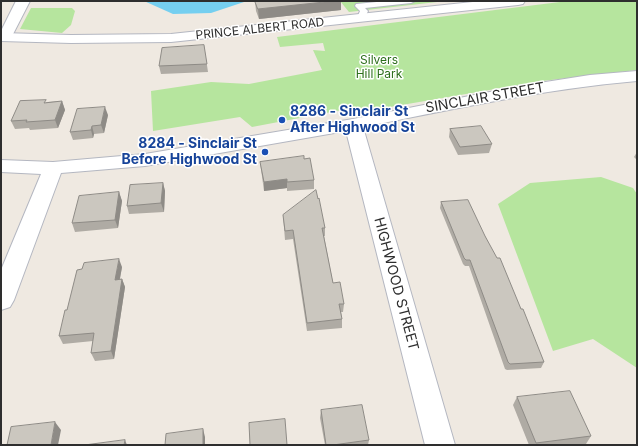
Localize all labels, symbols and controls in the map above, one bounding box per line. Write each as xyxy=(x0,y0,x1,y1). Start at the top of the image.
street label: PRINCE ALBERT ROAD xyxy=(195,15,325,43)
park label: Silvers Hill Park xyxy=(356,53,402,81)
street label: SINCLAIR STREET xyxy=(424,79,546,117)
place label: 8286 - Sinclair St After Highwood St xyxy=(290,104,415,136)
marker: 8286 - Sinclair St After Highwood St xyxy=(277,115,287,125)
place label: 8284 - Sinclair St Before Highwood St xyxy=(121,136,257,168)
marker: 8284 - Sinclair St Before Highwood St xyxy=(260,147,270,157)
street label: HIGHWOOD STREET xyxy=(370,216,422,352)

